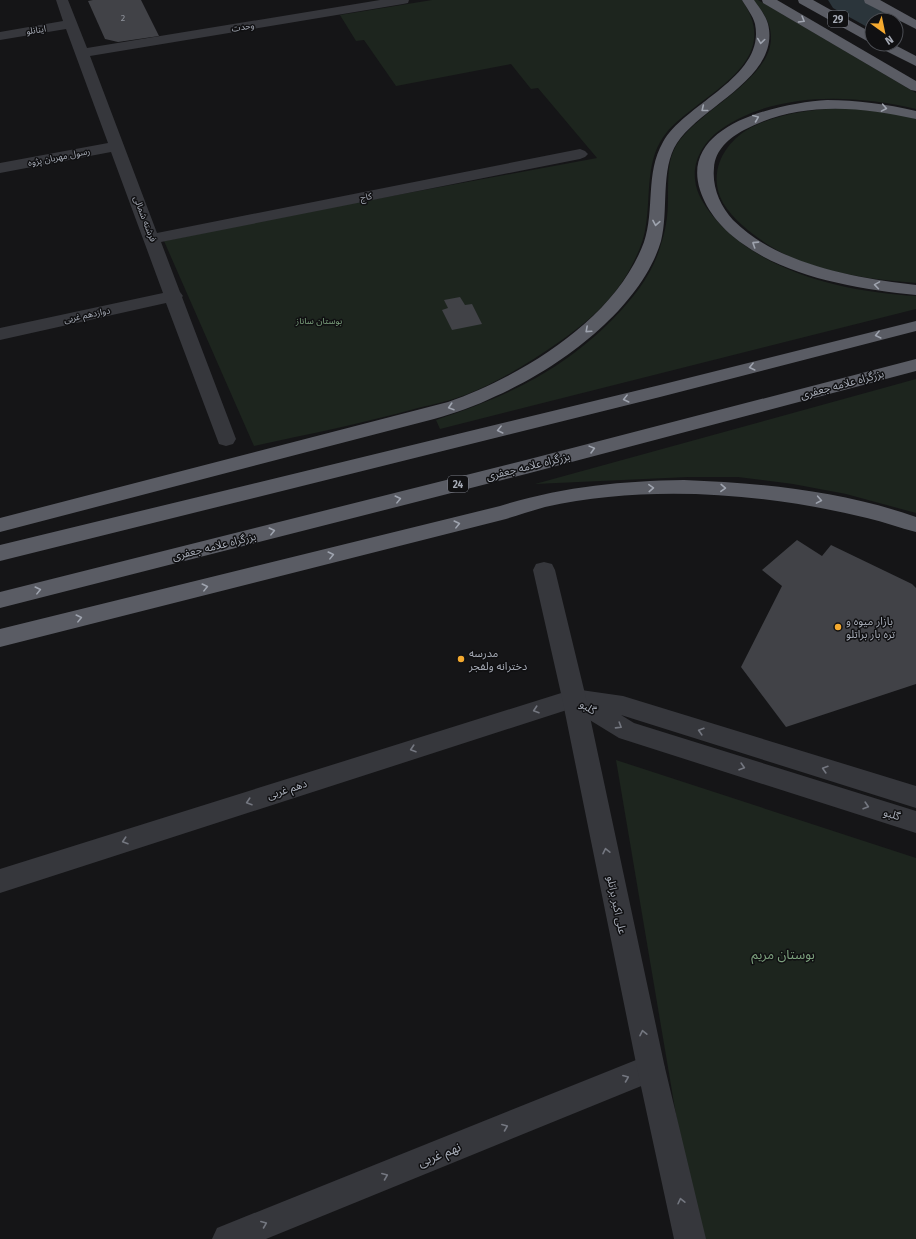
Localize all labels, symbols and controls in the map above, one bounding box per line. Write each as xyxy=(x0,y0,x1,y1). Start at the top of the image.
road number: 29 xyxy=(828,11,848,27)
north arrow xyxy=(864,12,904,52)
house number: 2 xyxy=(121,13,125,23)
one-way arrow xyxy=(798,15,805,22)
street label: وحدت xyxy=(231,20,255,34)
street label: اینانلو xyxy=(25,24,47,37)
text: N xyxy=(883,33,896,47)
one-way arrow xyxy=(757,38,766,44)
one-way arrow xyxy=(881,104,887,112)
one-way arrow xyxy=(702,105,709,112)
one-way arrow xyxy=(752,115,760,123)
street label: رسول مهربان پژوه xyxy=(27,146,91,169)
street label: کاج xyxy=(359,191,374,205)
street label: فرشته شمالی xyxy=(131,195,158,244)
one-way arrow xyxy=(652,220,661,226)
one-way arrow xyxy=(752,241,759,248)
one-way arrow xyxy=(874,282,880,290)
street label: دوازدهم غربی xyxy=(63,305,112,327)
park label: بوستان ساناز xyxy=(295,316,342,327)
one-way arrow xyxy=(585,325,593,332)
one-way arrow xyxy=(875,331,881,339)
one-way arrow xyxy=(749,363,755,371)
street label: بزرگراه علامه جعفری xyxy=(799,367,885,402)
one-way arrow xyxy=(623,394,630,403)
one-way arrow xyxy=(448,402,455,411)
one-way arrow xyxy=(497,425,504,434)
one-way arrow xyxy=(589,446,595,454)
street label: بزرگراه علامه جعفری xyxy=(485,450,571,483)
road number: 24 xyxy=(448,476,468,492)
one-way arrow xyxy=(648,484,654,493)
one-way arrow xyxy=(720,484,726,492)
one-way arrow xyxy=(395,495,402,504)
one-way arrow xyxy=(815,495,822,504)
one-way arrow xyxy=(454,520,460,528)
one-way arrow xyxy=(269,527,276,536)
street label: بزرگراه علامه جعفری xyxy=(171,530,257,563)
one-way arrow xyxy=(328,552,334,560)
one-way arrow xyxy=(202,583,208,591)
one-way arrow xyxy=(35,587,41,595)
one-way arrow xyxy=(75,615,82,623)
place label: بازار میوه و تره بار براتلو xyxy=(846,615,895,641)
marker: بازار میوه و تره بار براتلو xyxy=(833,622,843,632)
place label: مدرسه دخترانه ولفجر xyxy=(468,647,527,673)
marker: مدرسه دخترانه ولفجر xyxy=(456,654,466,664)
street label: گلبو xyxy=(577,697,599,718)
one-way arrow xyxy=(533,705,540,714)
one-way arrow xyxy=(615,721,622,729)
one-way arrow xyxy=(698,727,705,736)
one-way arrow xyxy=(409,744,416,753)
one-way arrow xyxy=(738,762,745,771)
one-way arrow xyxy=(822,765,829,774)
street label: دهم غربی xyxy=(266,777,309,804)
one-way arrow xyxy=(245,797,252,805)
one-way arrow xyxy=(862,801,869,810)
street label: گلبو xyxy=(882,806,902,823)
one-way arrow xyxy=(122,836,129,845)
one-way arrow xyxy=(602,848,610,854)
street label: علی اکبر براتلو xyxy=(604,875,629,936)
park label: بوستان مریم xyxy=(751,947,815,965)
one-way arrow xyxy=(640,1030,648,1036)
one-way arrow xyxy=(622,1075,629,1083)
one-way arrow xyxy=(501,1124,509,1132)
street label: نهم غربی xyxy=(415,1139,464,1173)
one-way arrow xyxy=(381,1172,388,1180)
one-way arrow xyxy=(678,1198,686,1204)
one-way arrow xyxy=(261,1221,268,1229)

